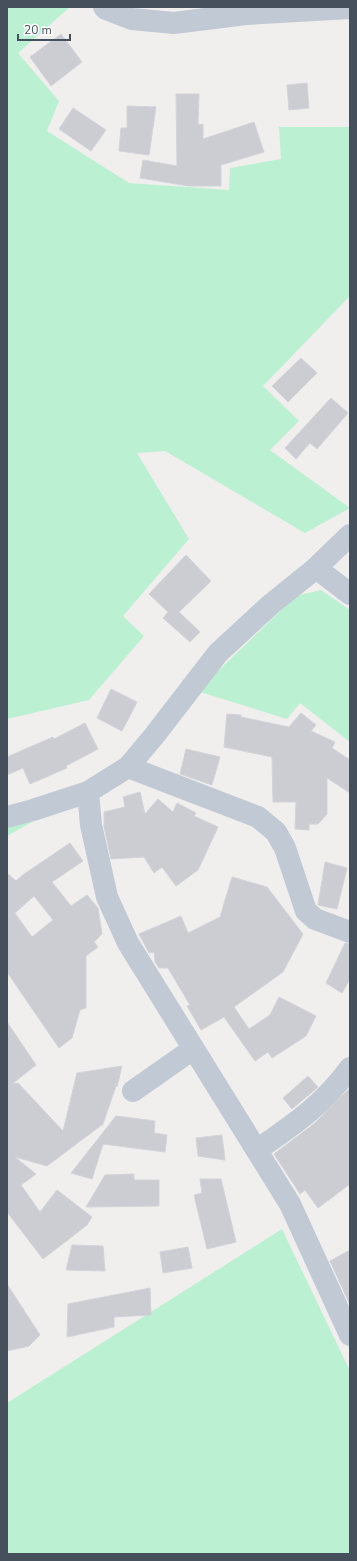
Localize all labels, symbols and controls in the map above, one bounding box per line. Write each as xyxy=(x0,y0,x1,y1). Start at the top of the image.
scale bar xyxy=(18,16,70,42)
text: 20 m xyxy=(24,22,52,38)

